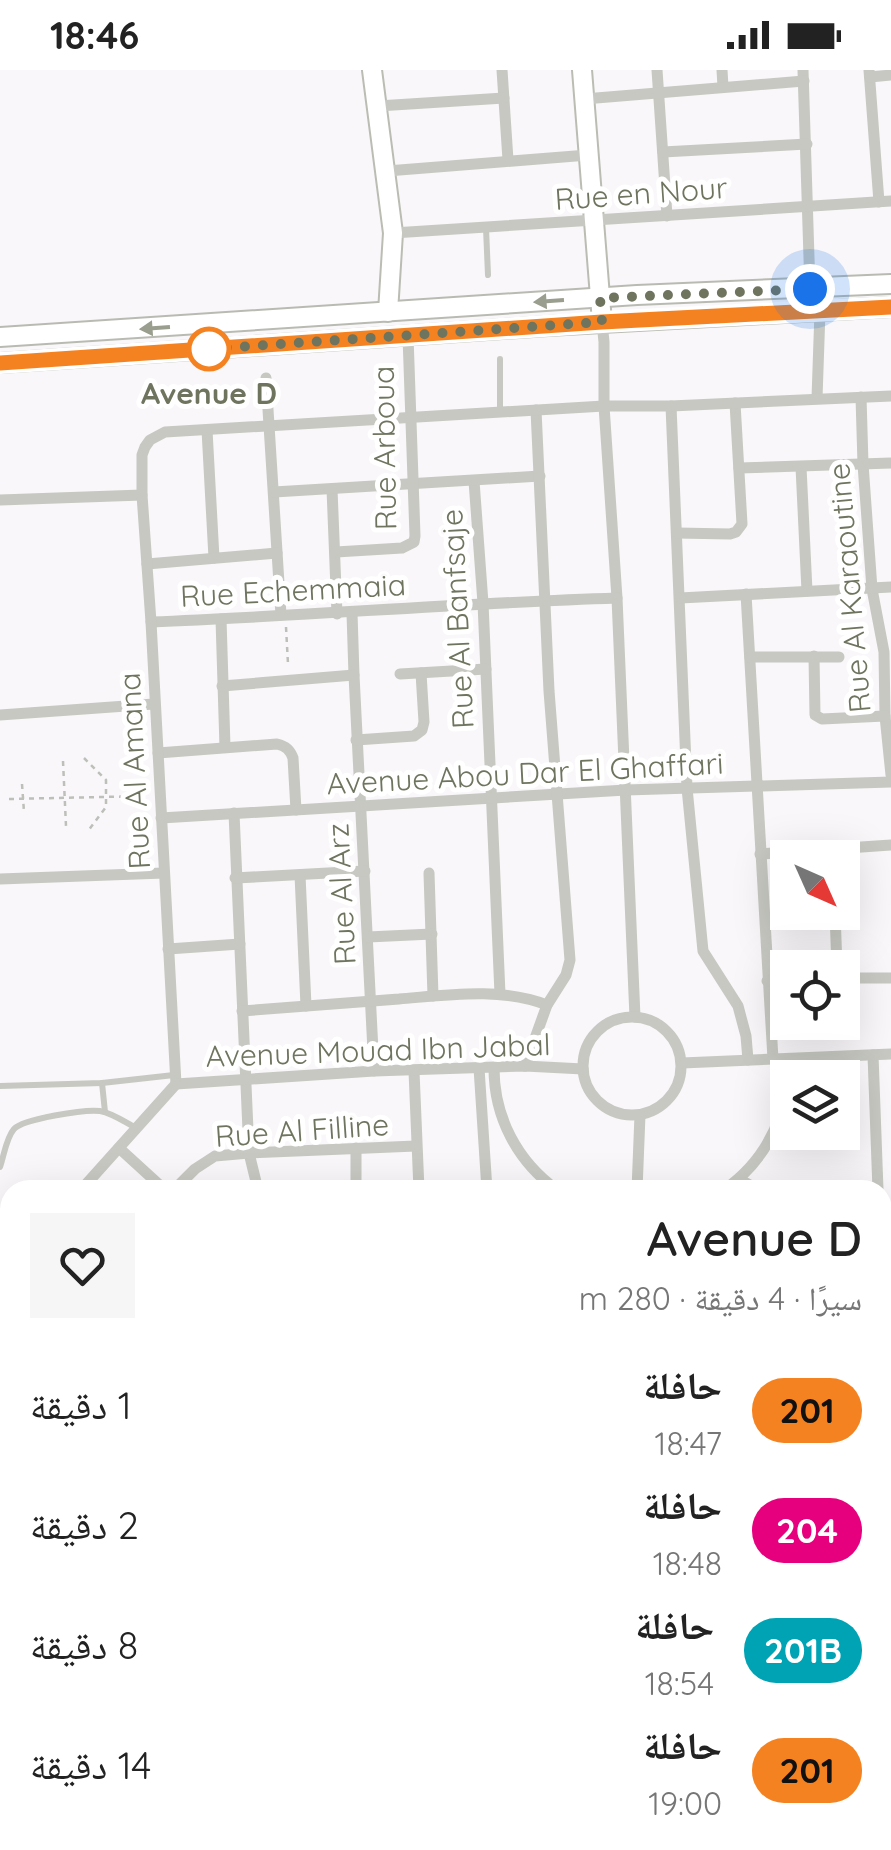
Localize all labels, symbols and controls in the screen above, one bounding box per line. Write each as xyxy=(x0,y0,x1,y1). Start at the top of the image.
text: 18:46 xyxy=(50,11,139,59)
street label: Rue en Nour xyxy=(553,168,729,218)
your location xyxy=(785,264,835,314)
one-way arrow xyxy=(532,293,564,309)
one-way arrow xyxy=(138,320,170,336)
marker: Avenue D xyxy=(188,328,230,370)
street label: Rue Arboua xyxy=(364,365,404,531)
place label: Avenue D xyxy=(141,374,277,412)
street label: Rue Al Karaoutine xyxy=(819,462,879,714)
street label: Rue Al Banfsaje xyxy=(432,508,482,730)
street label: Rue Echemmaia xyxy=(179,565,407,615)
street label: Rue Al Amana xyxy=(110,672,158,870)
street label: Avenue Abou Dar El Ghaffari xyxy=(326,744,724,802)
street label: Rue Al Arz xyxy=(318,822,364,966)
north arrow xyxy=(770,840,860,930)
map controls xyxy=(770,840,860,1150)
button: locate xyxy=(770,950,860,1040)
street label: Avenue Mouad Ibn Jabal xyxy=(205,1025,551,1075)
button: layers xyxy=(770,1060,860,1150)
street label: Rue Al Filline xyxy=(214,1105,390,1155)
text: Avenue D xyxy=(647,1208,862,1268)
button: heart xyxy=(30,1213,135,1318)
text: سيرًا · 4 دقيقة · 280 m xyxy=(579,1278,862,1318)
text: حافلة xyxy=(643,1361,722,1409)
text: 1 دقيقة xyxy=(30,1381,132,1429)
text: 201 xyxy=(779,1388,835,1432)
text: 18:47 xyxy=(655,1423,722,1463)
text: حافلة xyxy=(643,1481,722,1529)
text: 2 دقيقة xyxy=(30,1501,139,1549)
text: 204 xyxy=(776,1508,838,1552)
text: 18:48 xyxy=(653,1543,722,1583)
text: حافلة xyxy=(635,1601,714,1649)
text: 8 دقيقة xyxy=(30,1621,138,1669)
text: 201B xyxy=(764,1628,842,1672)
text: 18:54 xyxy=(645,1663,714,1703)
text: حافلة xyxy=(643,1721,722,1769)
text: 14 دقيقة xyxy=(30,1741,151,1789)
text: 201 xyxy=(779,1748,835,1792)
text: 19:00 xyxy=(648,1783,722,1823)

